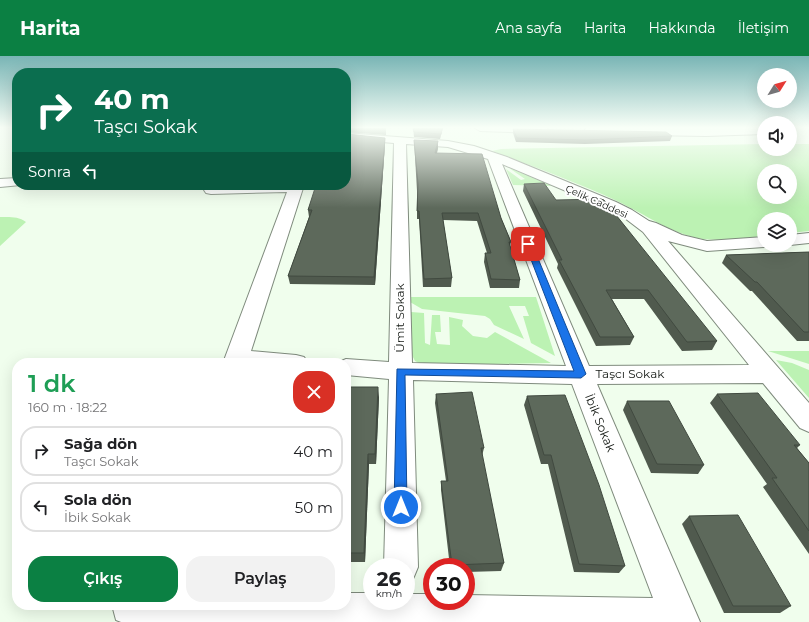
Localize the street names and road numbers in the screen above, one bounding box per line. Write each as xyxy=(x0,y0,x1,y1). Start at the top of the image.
street label: Çelik Caddesi xyxy=(564,182,630,221)
street label: Ümit Sokak xyxy=(392,282,407,353)
street label: Taşcı Sokak xyxy=(596,366,665,381)
street label: İbik Sokak xyxy=(582,391,619,455)

